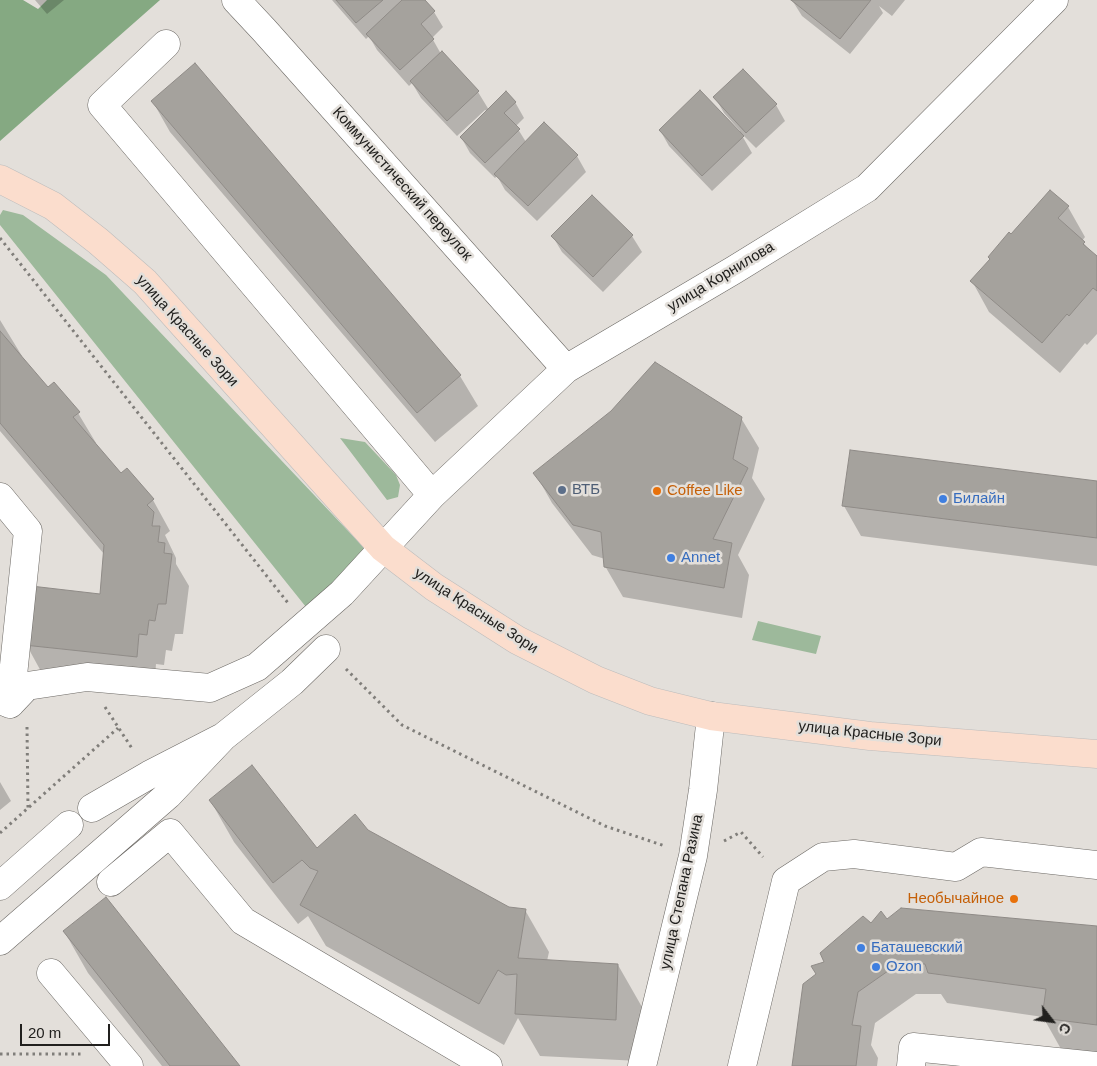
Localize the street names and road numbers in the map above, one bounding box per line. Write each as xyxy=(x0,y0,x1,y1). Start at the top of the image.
street label: Коммунистический переулок xyxy=(328,104,476,264)
street label: улица Корнилова xyxy=(665,238,777,316)
street label: улица Красные Зори xyxy=(132,271,242,391)
street label: улица Красные Зори xyxy=(411,564,541,658)
street label: улица Красные Зори xyxy=(797,718,943,750)
street label: улица Степана Разина xyxy=(657,813,707,971)

